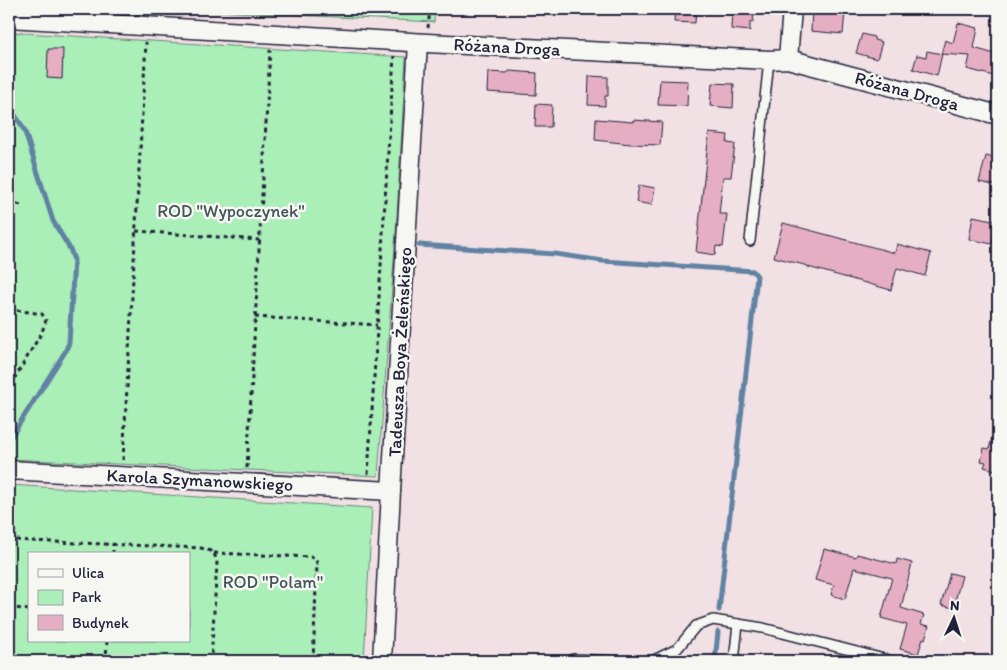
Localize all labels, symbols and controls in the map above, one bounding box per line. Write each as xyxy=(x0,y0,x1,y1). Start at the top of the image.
street label: Różana Droga xyxy=(453,33,562,61)
street label: Różana Droga xyxy=(852,67,962,116)
park label: ROD "Wypoczynek" xyxy=(157,200,305,222)
street label: Tadeusza Boya Żeleńskiego xyxy=(384,247,416,457)
street label: Karola Szymanowskiego xyxy=(106,464,294,496)
legend xyxy=(28,552,190,642)
text: Ulica xyxy=(72,564,105,582)
park label: ROD "Polam" xyxy=(223,571,323,593)
text: Park xyxy=(72,588,102,606)
north arrow xyxy=(930,592,980,642)
text: N xyxy=(950,597,960,614)
text: Budynek xyxy=(72,614,129,632)

